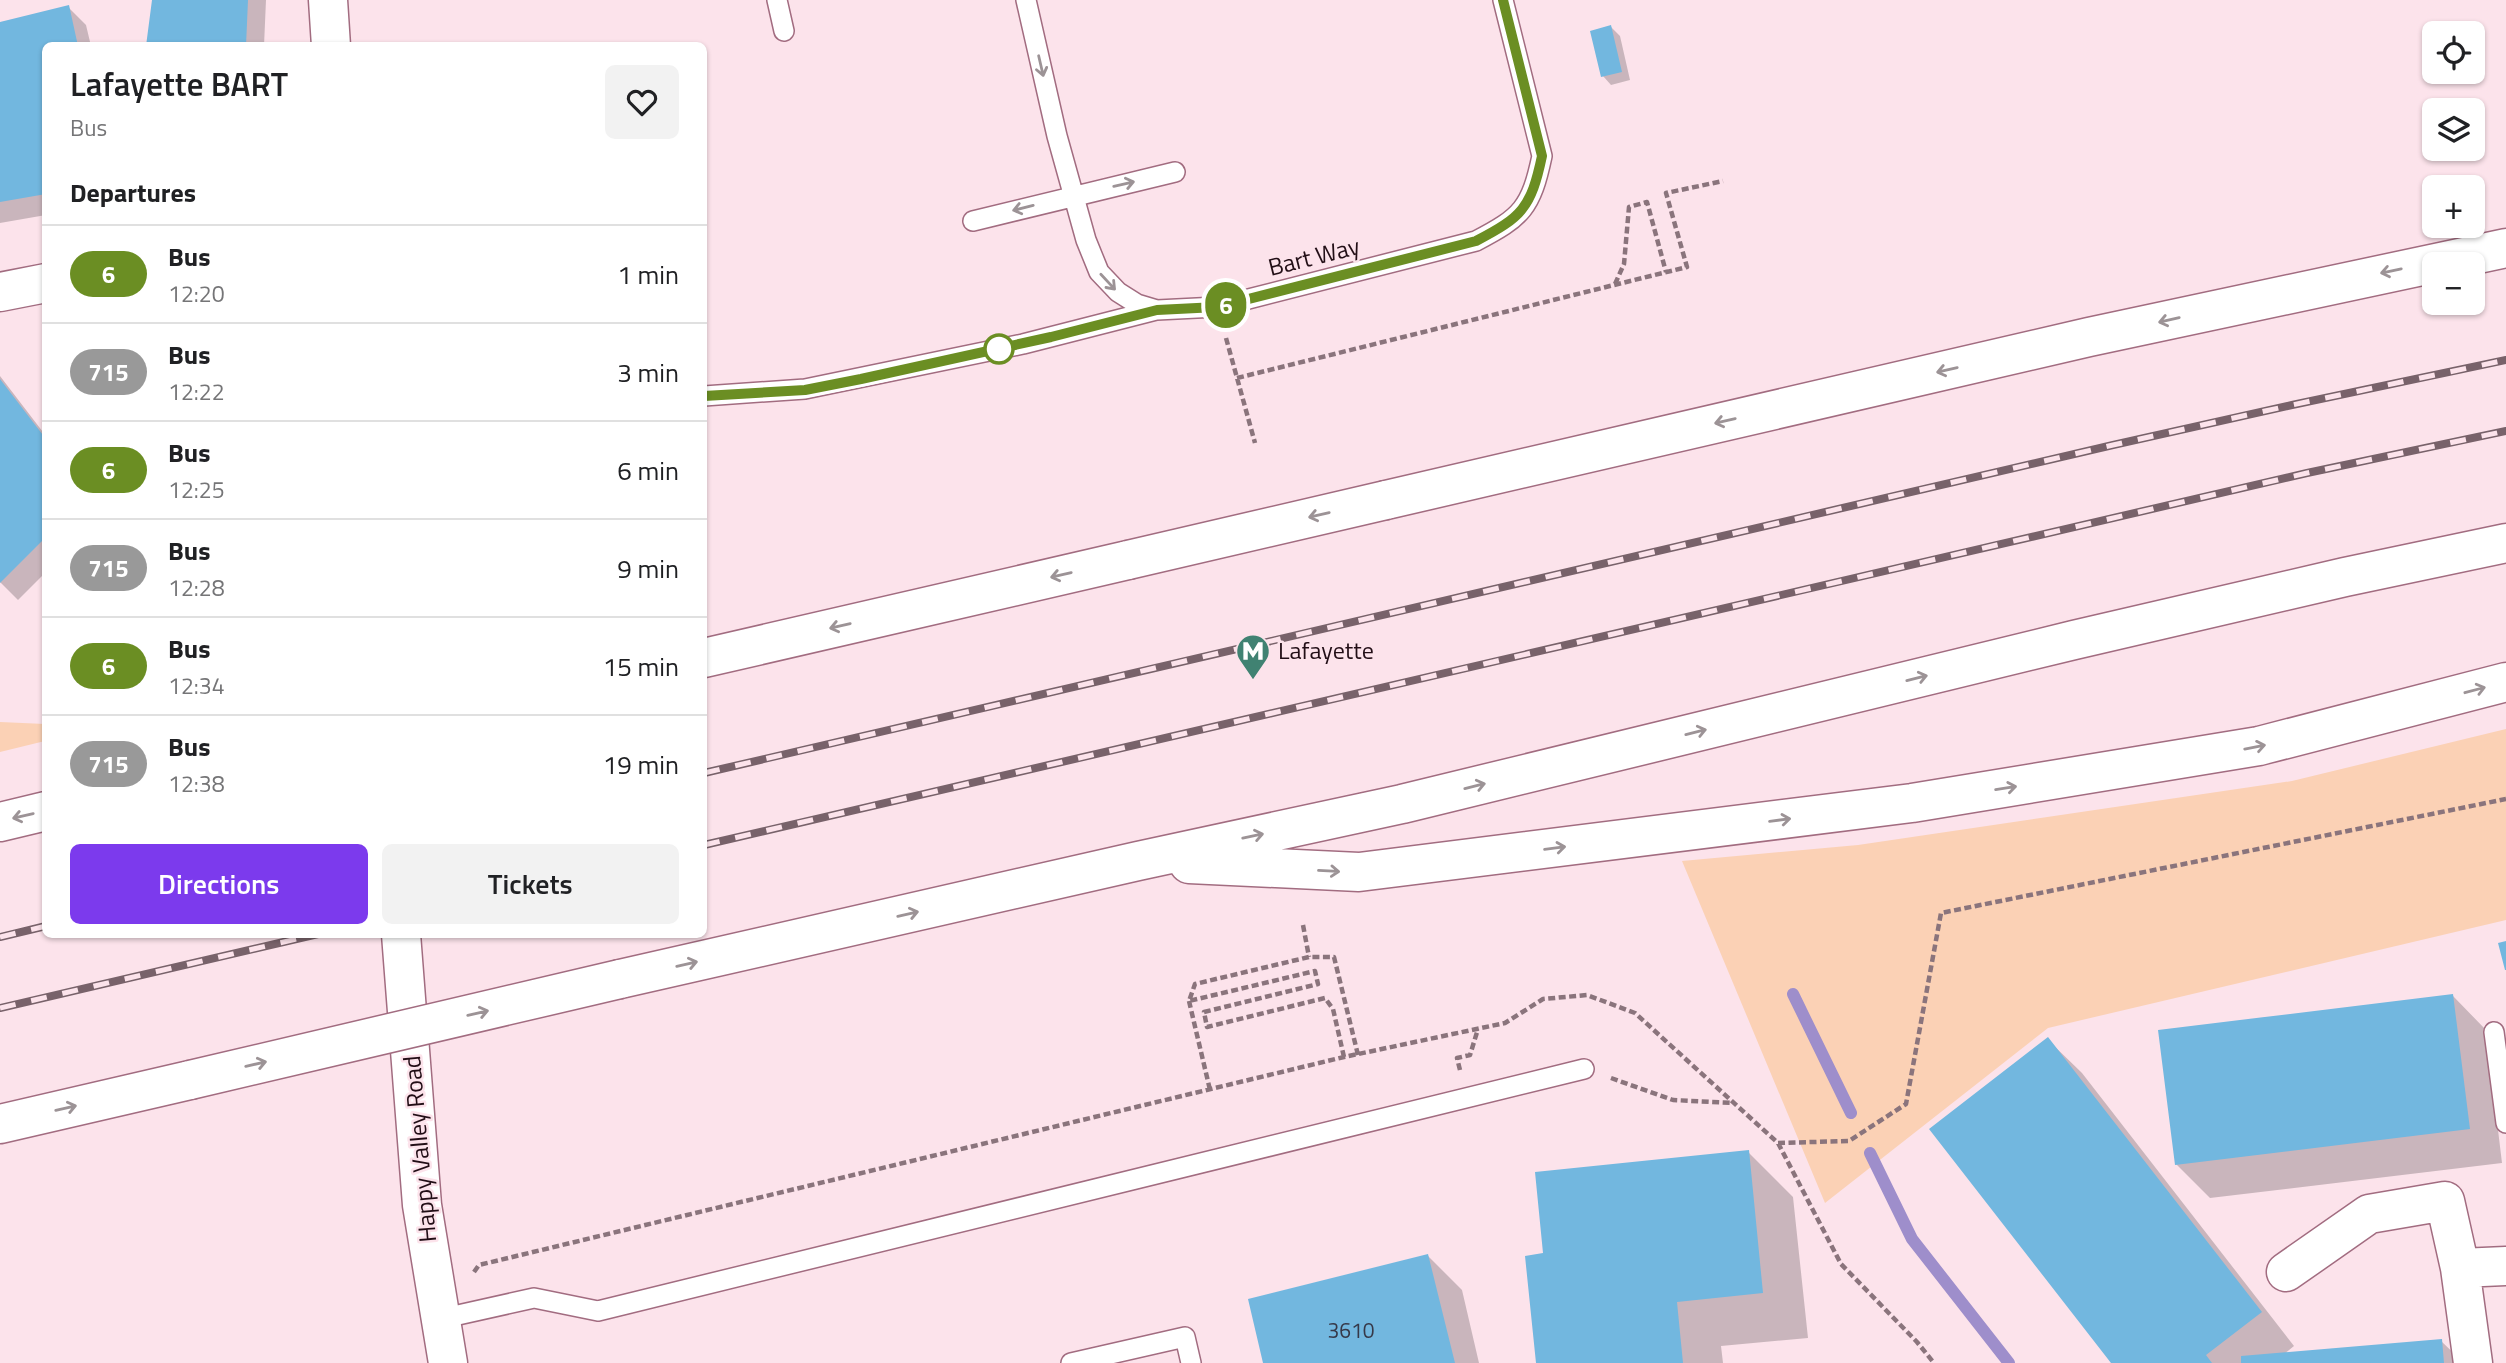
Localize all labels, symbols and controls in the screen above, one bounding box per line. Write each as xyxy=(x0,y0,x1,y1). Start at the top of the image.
map controls xyxy=(2422,21,2485,315)
button: locate xyxy=(2422,21,2485,84)
one-way arrow xyxy=(1036,55,1049,77)
text: Lafayette BART xyxy=(70,59,288,109)
button: heart xyxy=(605,65,679,139)
button: layers xyxy=(2422,98,2485,161)
text: Bus xyxy=(70,110,107,145)
text: Departures xyxy=(70,173,196,212)
button: + xyxy=(2422,175,2485,238)
one-way arrow xyxy=(1112,177,1135,190)
one-way arrow xyxy=(1012,202,1035,215)
street label: Bart Way xyxy=(1264,227,1364,285)
text: Bus xyxy=(168,237,210,276)
button: − xyxy=(2422,252,2485,315)
text: 1 min xyxy=(617,255,679,294)
text: 6 xyxy=(102,256,115,292)
one-way arrow xyxy=(2380,265,2403,279)
one-way arrow xyxy=(1100,273,1117,290)
text: 12:20 xyxy=(168,276,225,311)
line badge: 6 xyxy=(1203,282,1249,328)
text: 6 xyxy=(1219,287,1233,323)
one-way arrow xyxy=(2158,313,2181,327)
unlabelled marker xyxy=(984,334,1014,364)
text: Bus xyxy=(168,335,210,374)
text: 3 min xyxy=(617,353,679,392)
text: 715 xyxy=(88,354,129,390)
one-way arrow xyxy=(1936,364,1959,378)
text: 12:22 xyxy=(168,374,225,409)
one-way arrow xyxy=(1714,415,1737,429)
text: Bus xyxy=(168,433,210,472)
text: 6 min xyxy=(617,451,679,490)
text: 6 xyxy=(102,452,115,488)
text: 12:25 xyxy=(168,472,225,507)
one-way arrow xyxy=(1308,509,1331,522)
text: Bus xyxy=(168,531,210,570)
text: 9 min xyxy=(617,549,679,588)
text: 715 xyxy=(88,550,129,586)
one-way arrow xyxy=(1050,569,1073,582)
text: 12:28 xyxy=(168,570,225,605)
one-way arrow xyxy=(829,620,852,634)
text: Bus xyxy=(168,629,210,668)
metro station icon: Lafayette xyxy=(1234,632,1272,681)
place label: Lafayette xyxy=(1278,632,1374,668)
text: 15 min xyxy=(603,647,679,686)
text: 6 xyxy=(102,648,115,684)
text: 12:34 xyxy=(168,668,225,703)
one-way arrow xyxy=(1905,671,1928,684)
one-way arrow xyxy=(2463,683,2486,696)
one-way arrow xyxy=(1684,725,1707,738)
text: Bus xyxy=(168,727,210,766)
one-way arrow xyxy=(2243,739,2266,753)
text: 19 min xyxy=(603,745,679,784)
text: 715 xyxy=(88,746,129,782)
text: 12:38 xyxy=(168,766,225,801)
one-way arrow xyxy=(1463,779,1486,792)
one-way arrow xyxy=(1994,781,2017,794)
one-way arrow xyxy=(12,810,35,823)
one-way arrow xyxy=(1769,813,1791,826)
one-way arrow xyxy=(1241,829,1264,842)
one-way arrow xyxy=(1543,841,1566,854)
button: Directions xyxy=(70,844,368,924)
button: Tickets xyxy=(382,844,679,924)
one-way arrow xyxy=(1317,864,1340,877)
one-way arrow xyxy=(897,906,919,919)
one-way arrow xyxy=(675,957,698,971)
one-way arrow xyxy=(466,1005,489,1019)
street label: Happy Valley Road xyxy=(393,1054,445,1244)
one-way arrow xyxy=(244,1057,267,1071)
one-way arrow xyxy=(55,1101,77,1114)
house number: 3610 xyxy=(1327,1314,1375,1346)

